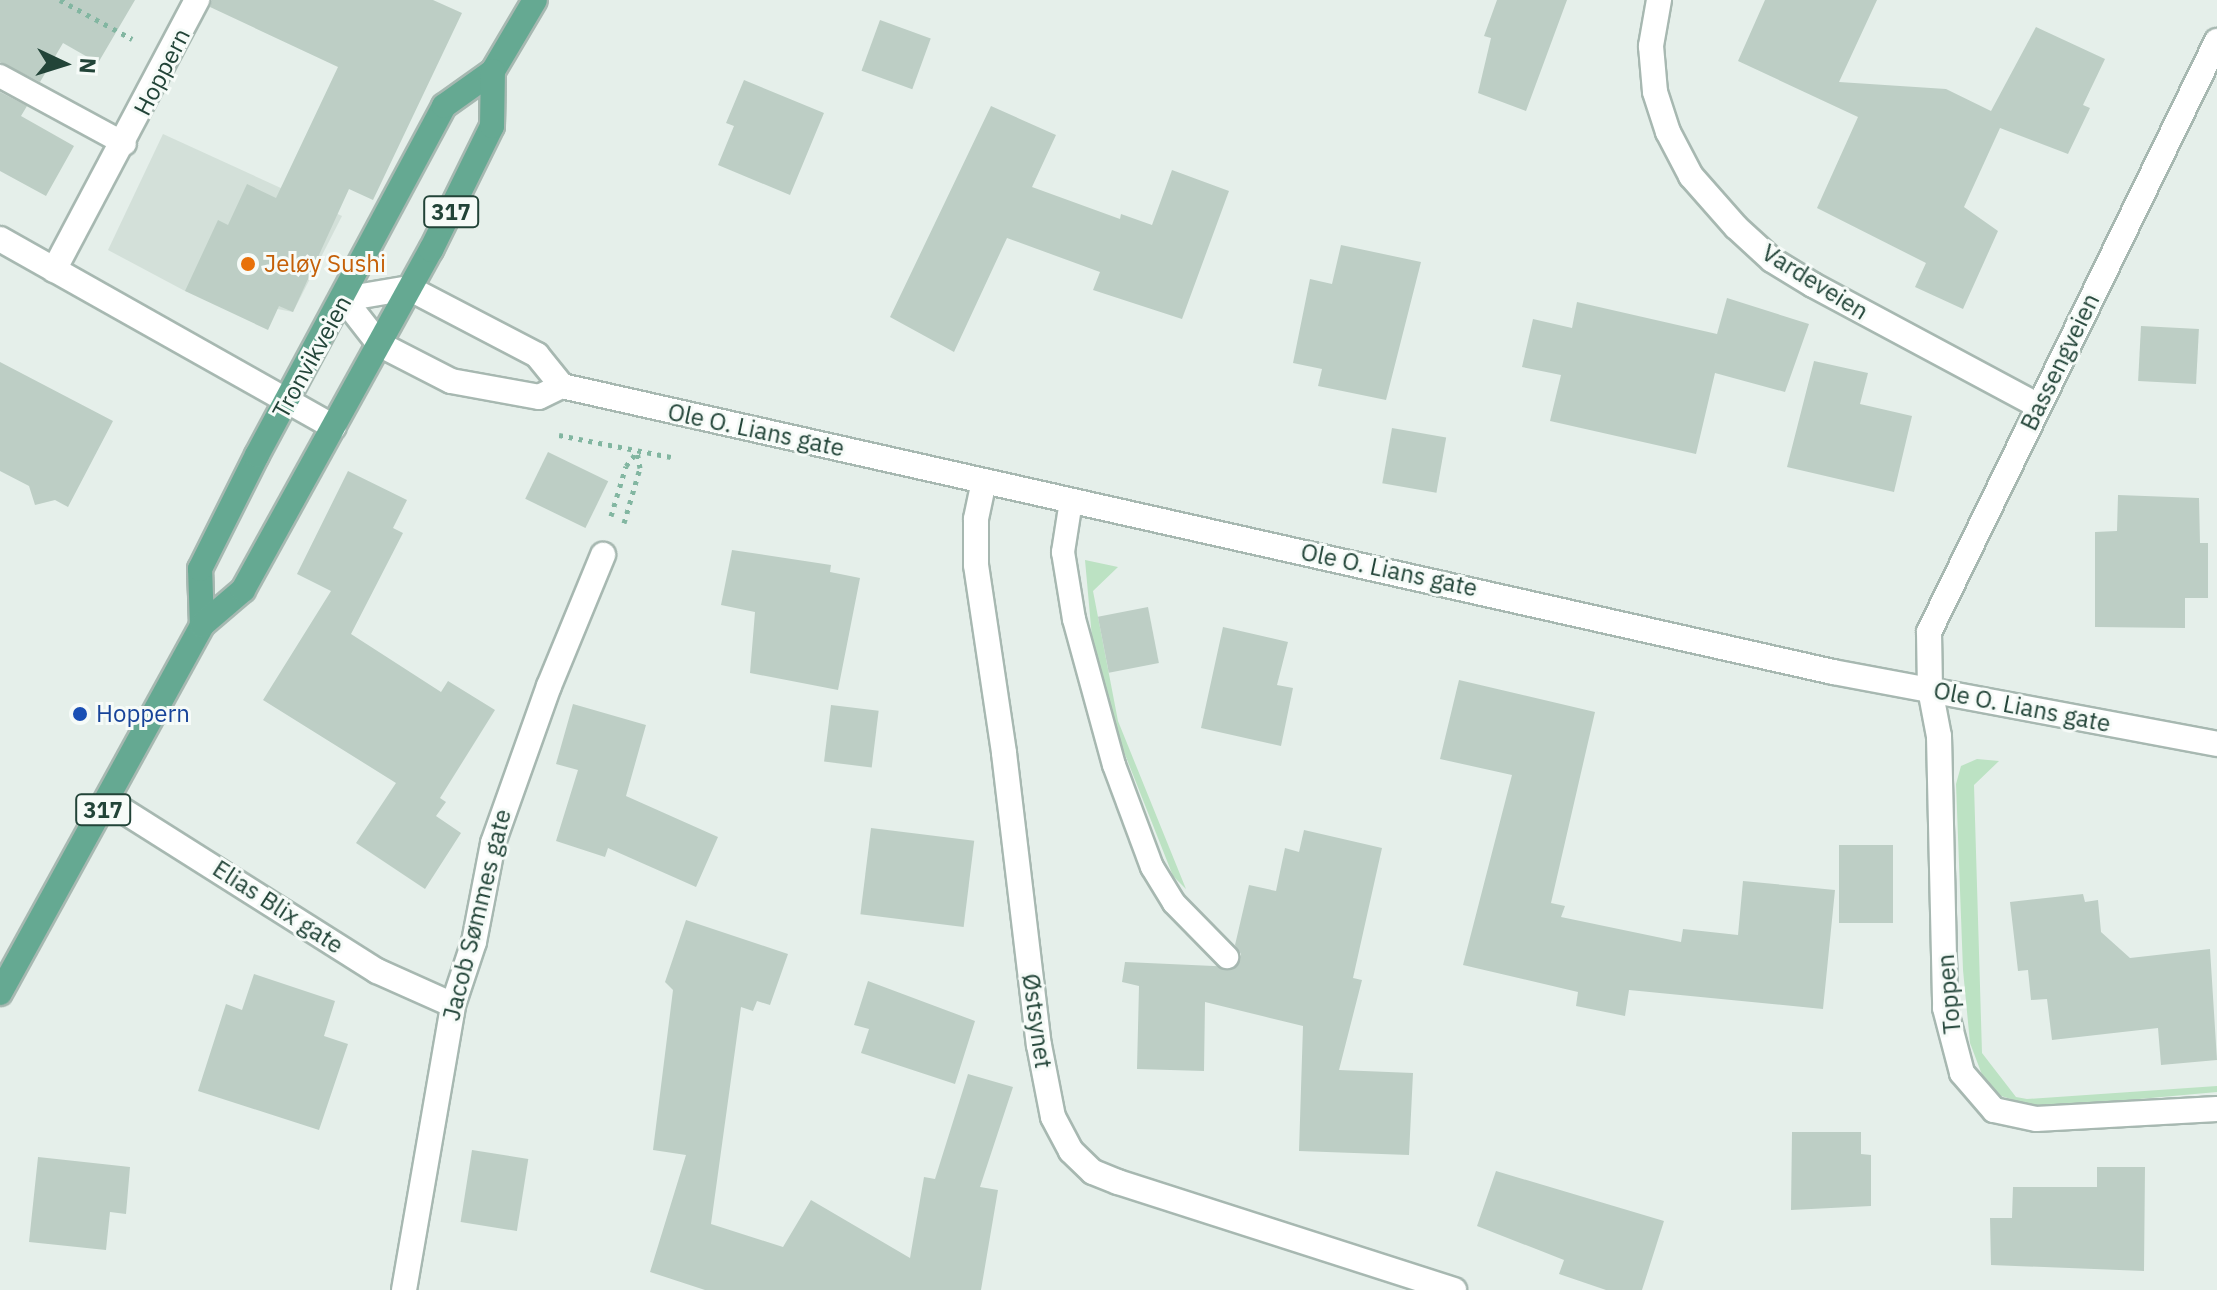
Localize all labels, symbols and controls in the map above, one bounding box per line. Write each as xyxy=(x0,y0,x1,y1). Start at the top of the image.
north arrow xyxy=(24,24,104,104)
street label: Hoppern xyxy=(128,24,196,120)
text: N xyxy=(73,57,103,75)
road number: 317 xyxy=(423,194,479,230)
street label: Vardeveien xyxy=(1757,238,1873,326)
place label: Jeløy Sushi xyxy=(264,250,386,278)
marker: Jeløy Sushi xyxy=(239,255,257,273)
street label: Bassengveien xyxy=(2014,289,2106,435)
street label: Tronvikveien xyxy=(266,291,358,423)
street label: Ole O. Lians gate xyxy=(665,397,847,463)
street label: Ole O. Lians gate xyxy=(1298,537,1480,603)
street label: Ole O. Lians gate xyxy=(1931,676,2113,738)
place label: Hoppern xyxy=(96,700,190,728)
marker: Hoppern xyxy=(71,705,89,723)
road number: 317 xyxy=(75,792,131,828)
street label: Jacob Sømmes gate xyxy=(437,806,517,1024)
street label: Elias Blix gate xyxy=(207,854,349,960)
street label: Toppen xyxy=(1931,953,1967,1035)
street label: Østsynet xyxy=(1016,972,1058,1070)

